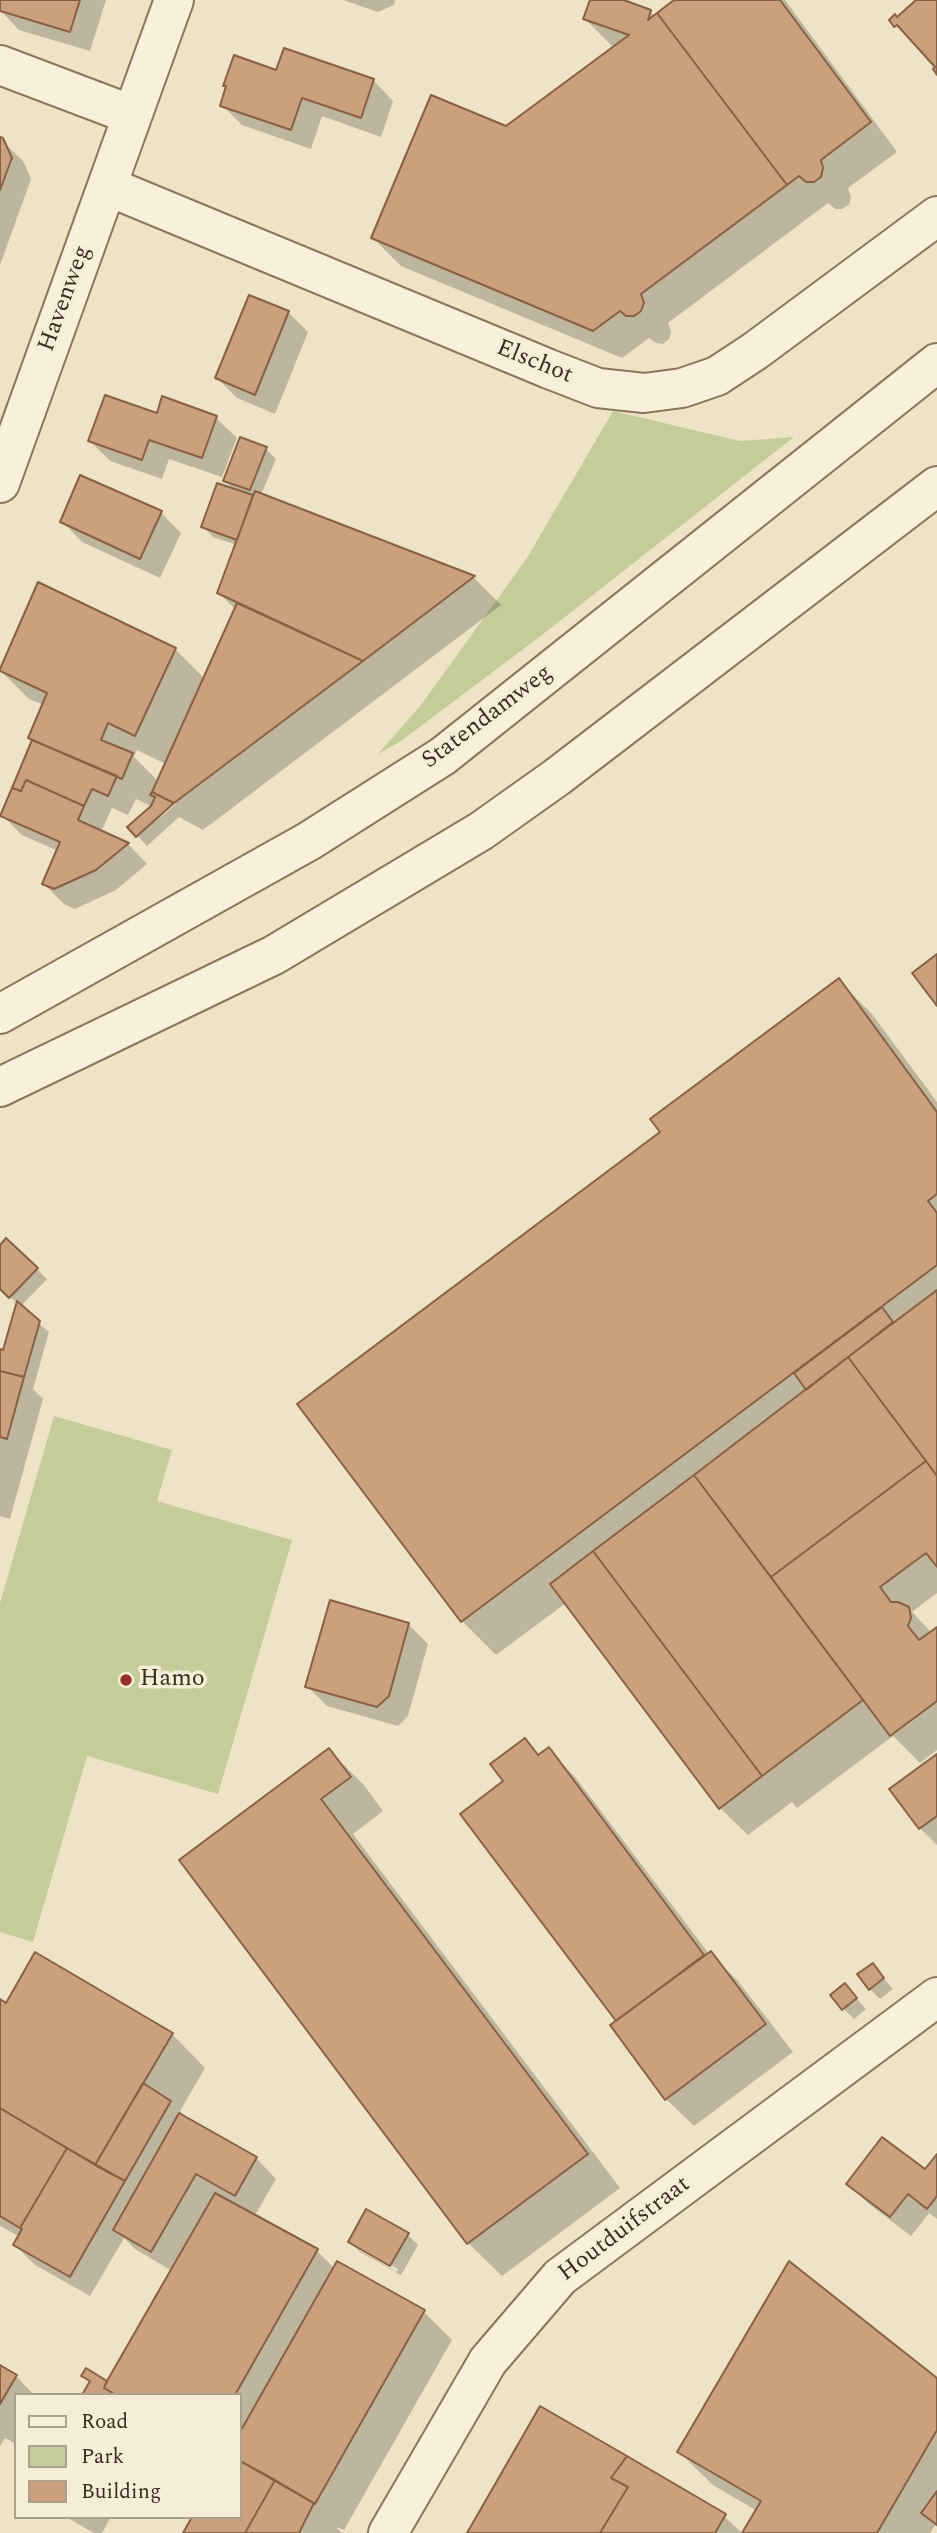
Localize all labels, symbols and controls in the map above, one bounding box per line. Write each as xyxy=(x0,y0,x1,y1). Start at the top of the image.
street label: Havenweg xyxy=(34,242,98,356)
street label: Elschot xyxy=(492,335,576,391)
street label: Statendamweg xyxy=(417,660,559,776)
place label: Hamo xyxy=(140,1666,205,1694)
marker: Hamo xyxy=(118,1672,134,1688)
street label: Houtduifstraat xyxy=(553,2171,697,2289)
legend xyxy=(14,2393,242,2519)
text: Road xyxy=(81,2406,128,2438)
text: Park xyxy=(81,2441,124,2473)
text: Building xyxy=(81,2476,161,2508)

